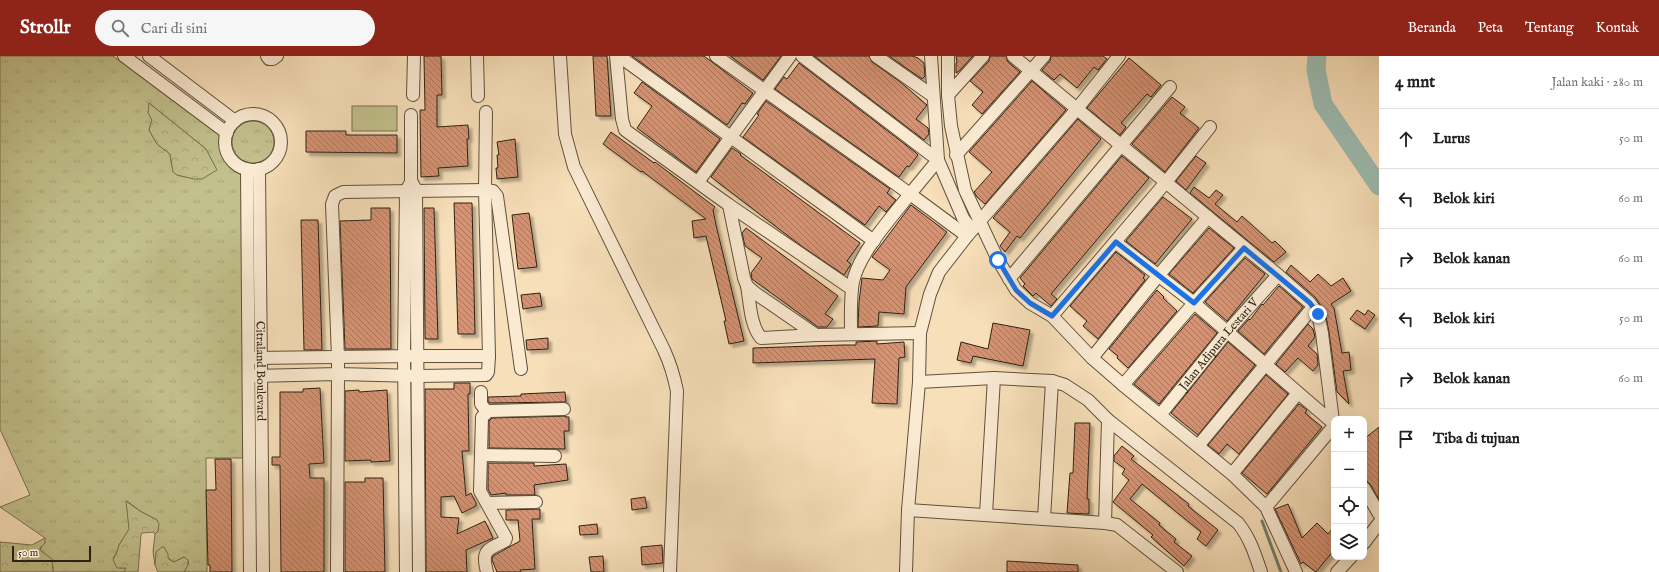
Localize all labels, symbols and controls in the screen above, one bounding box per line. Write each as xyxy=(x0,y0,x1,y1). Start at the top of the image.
search box xyxy=(95,10,375,46)
text: Strollr xyxy=(20,16,71,40)
icon: search xyxy=(109,17,131,39)
text: Cari di sini xyxy=(141,19,207,38)
text: Beranda xyxy=(1408,19,1456,37)
text: Peta xyxy=(1478,19,1503,37)
text: Tentang xyxy=(1525,19,1574,37)
text: Kontak xyxy=(1596,19,1639,37)
text: 4 mnt xyxy=(1395,72,1435,93)
text: Jalan kaki · 280 m xyxy=(1551,74,1643,91)
icon: ahead xyxy=(1395,128,1417,150)
text: Lurus xyxy=(1433,129,1470,148)
text: 50 m xyxy=(1619,130,1643,147)
icon: left xyxy=(1395,188,1417,210)
text: Belok kiri xyxy=(1433,189,1495,208)
text: 60 m xyxy=(1618,190,1643,207)
icon: right xyxy=(1395,248,1417,270)
text: Belok kanan xyxy=(1433,249,1510,268)
text: 60 m xyxy=(1618,250,1643,267)
route start xyxy=(989,251,1007,269)
street label: Jalan Adipura Lestari V xyxy=(1175,294,1263,396)
route end xyxy=(1309,305,1327,323)
icon: left xyxy=(1395,308,1417,330)
text: Belok kiri xyxy=(1433,309,1495,328)
text: 50 m xyxy=(1619,310,1643,327)
street label: Citraland Boulevard xyxy=(253,321,269,422)
icon: right xyxy=(1395,368,1417,390)
text: Belok kanan xyxy=(1433,369,1510,388)
text: 60 m xyxy=(1618,370,1643,387)
map controls xyxy=(1331,416,1367,560)
button: + xyxy=(1331,416,1367,452)
icon: arrive xyxy=(1395,428,1417,450)
text: Tiba di tujuan xyxy=(1433,429,1520,448)
button: − xyxy=(1331,452,1367,488)
button: locate xyxy=(1331,488,1367,524)
button: layers xyxy=(1331,524,1367,560)
scale bar xyxy=(12,544,91,563)
text: 50 m xyxy=(18,546,38,560)

